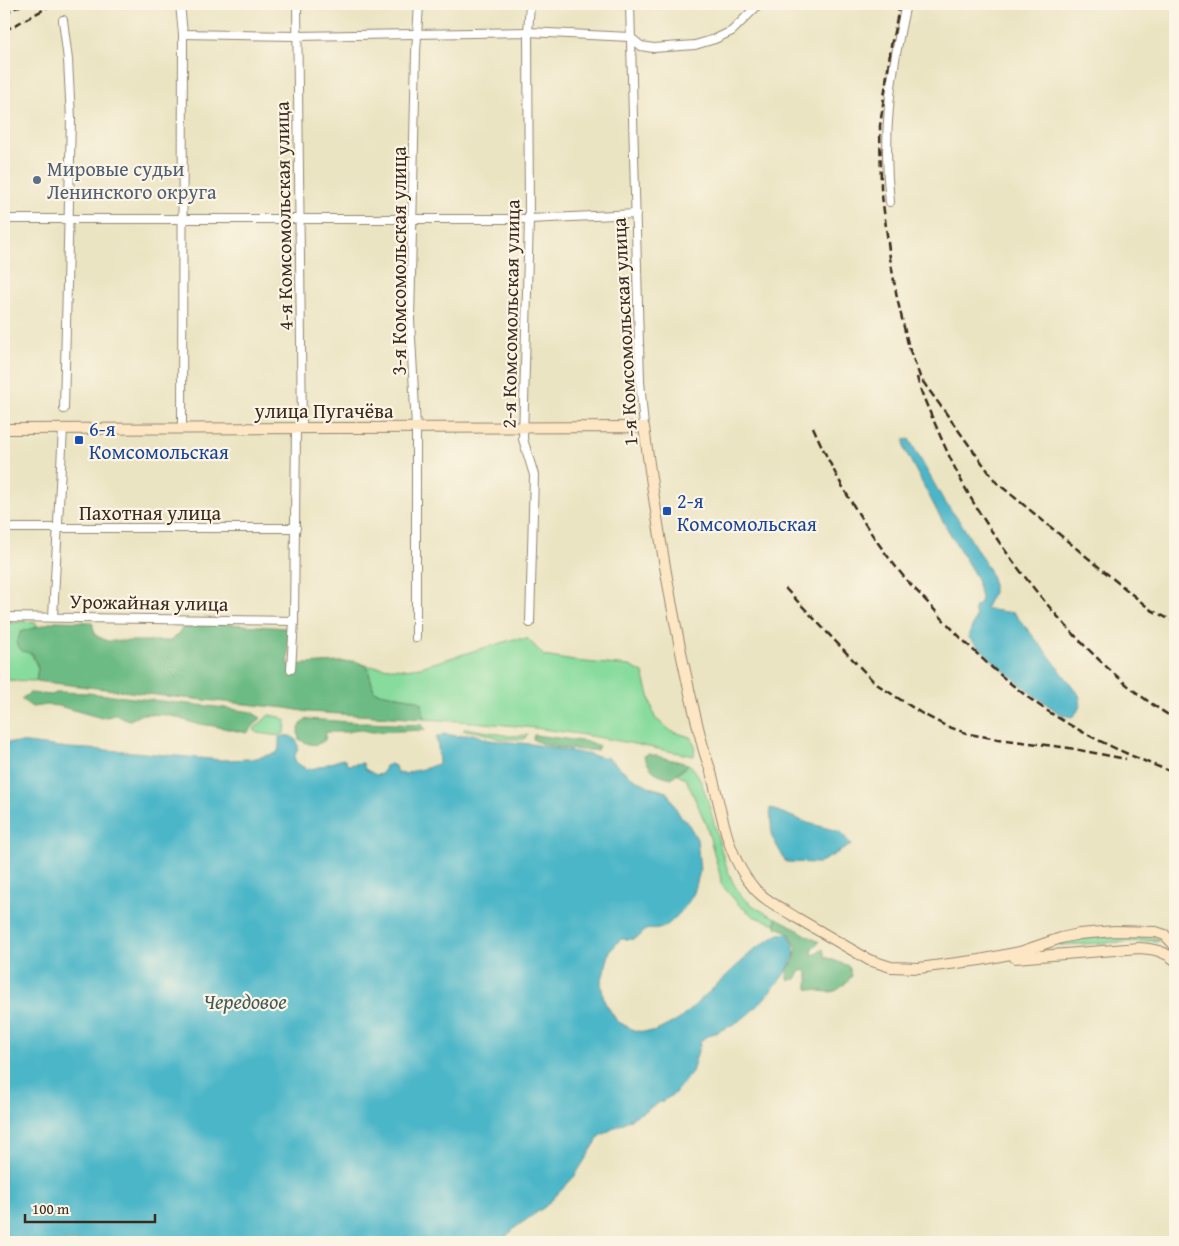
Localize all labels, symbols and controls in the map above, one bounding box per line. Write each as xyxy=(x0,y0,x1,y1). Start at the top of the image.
street label: 4-я Комсомольская улица xyxy=(266,101,299,331)
street label: 3-я Комсомольская улица xyxy=(384,146,413,376)
place label: Мировые судьи Ленинского округа xyxy=(47,154,217,206)
marker: Мировые судьи Ленинского округа xyxy=(31,174,43,186)
street label: 2-я Комсомольская улица xyxy=(494,199,527,429)
street label: 1-я Комсомольская улица xyxy=(603,216,644,447)
street label: улица Пугачёва xyxy=(254,396,394,425)
place label: 6-я Комсомольская xyxy=(89,414,229,466)
marker: 6-я Комсомольская xyxy=(73,434,85,446)
place label: 2-я Комсомольская xyxy=(677,486,817,538)
street label: Пахотная улица xyxy=(79,498,222,527)
marker: 2-я Комсомольская xyxy=(661,505,673,517)
street label: Урожайная улица xyxy=(69,586,229,618)
water label: Чередовое xyxy=(203,986,287,1017)
scale bar xyxy=(25,1191,155,1223)
text: 100 m xyxy=(32,1198,70,1219)

